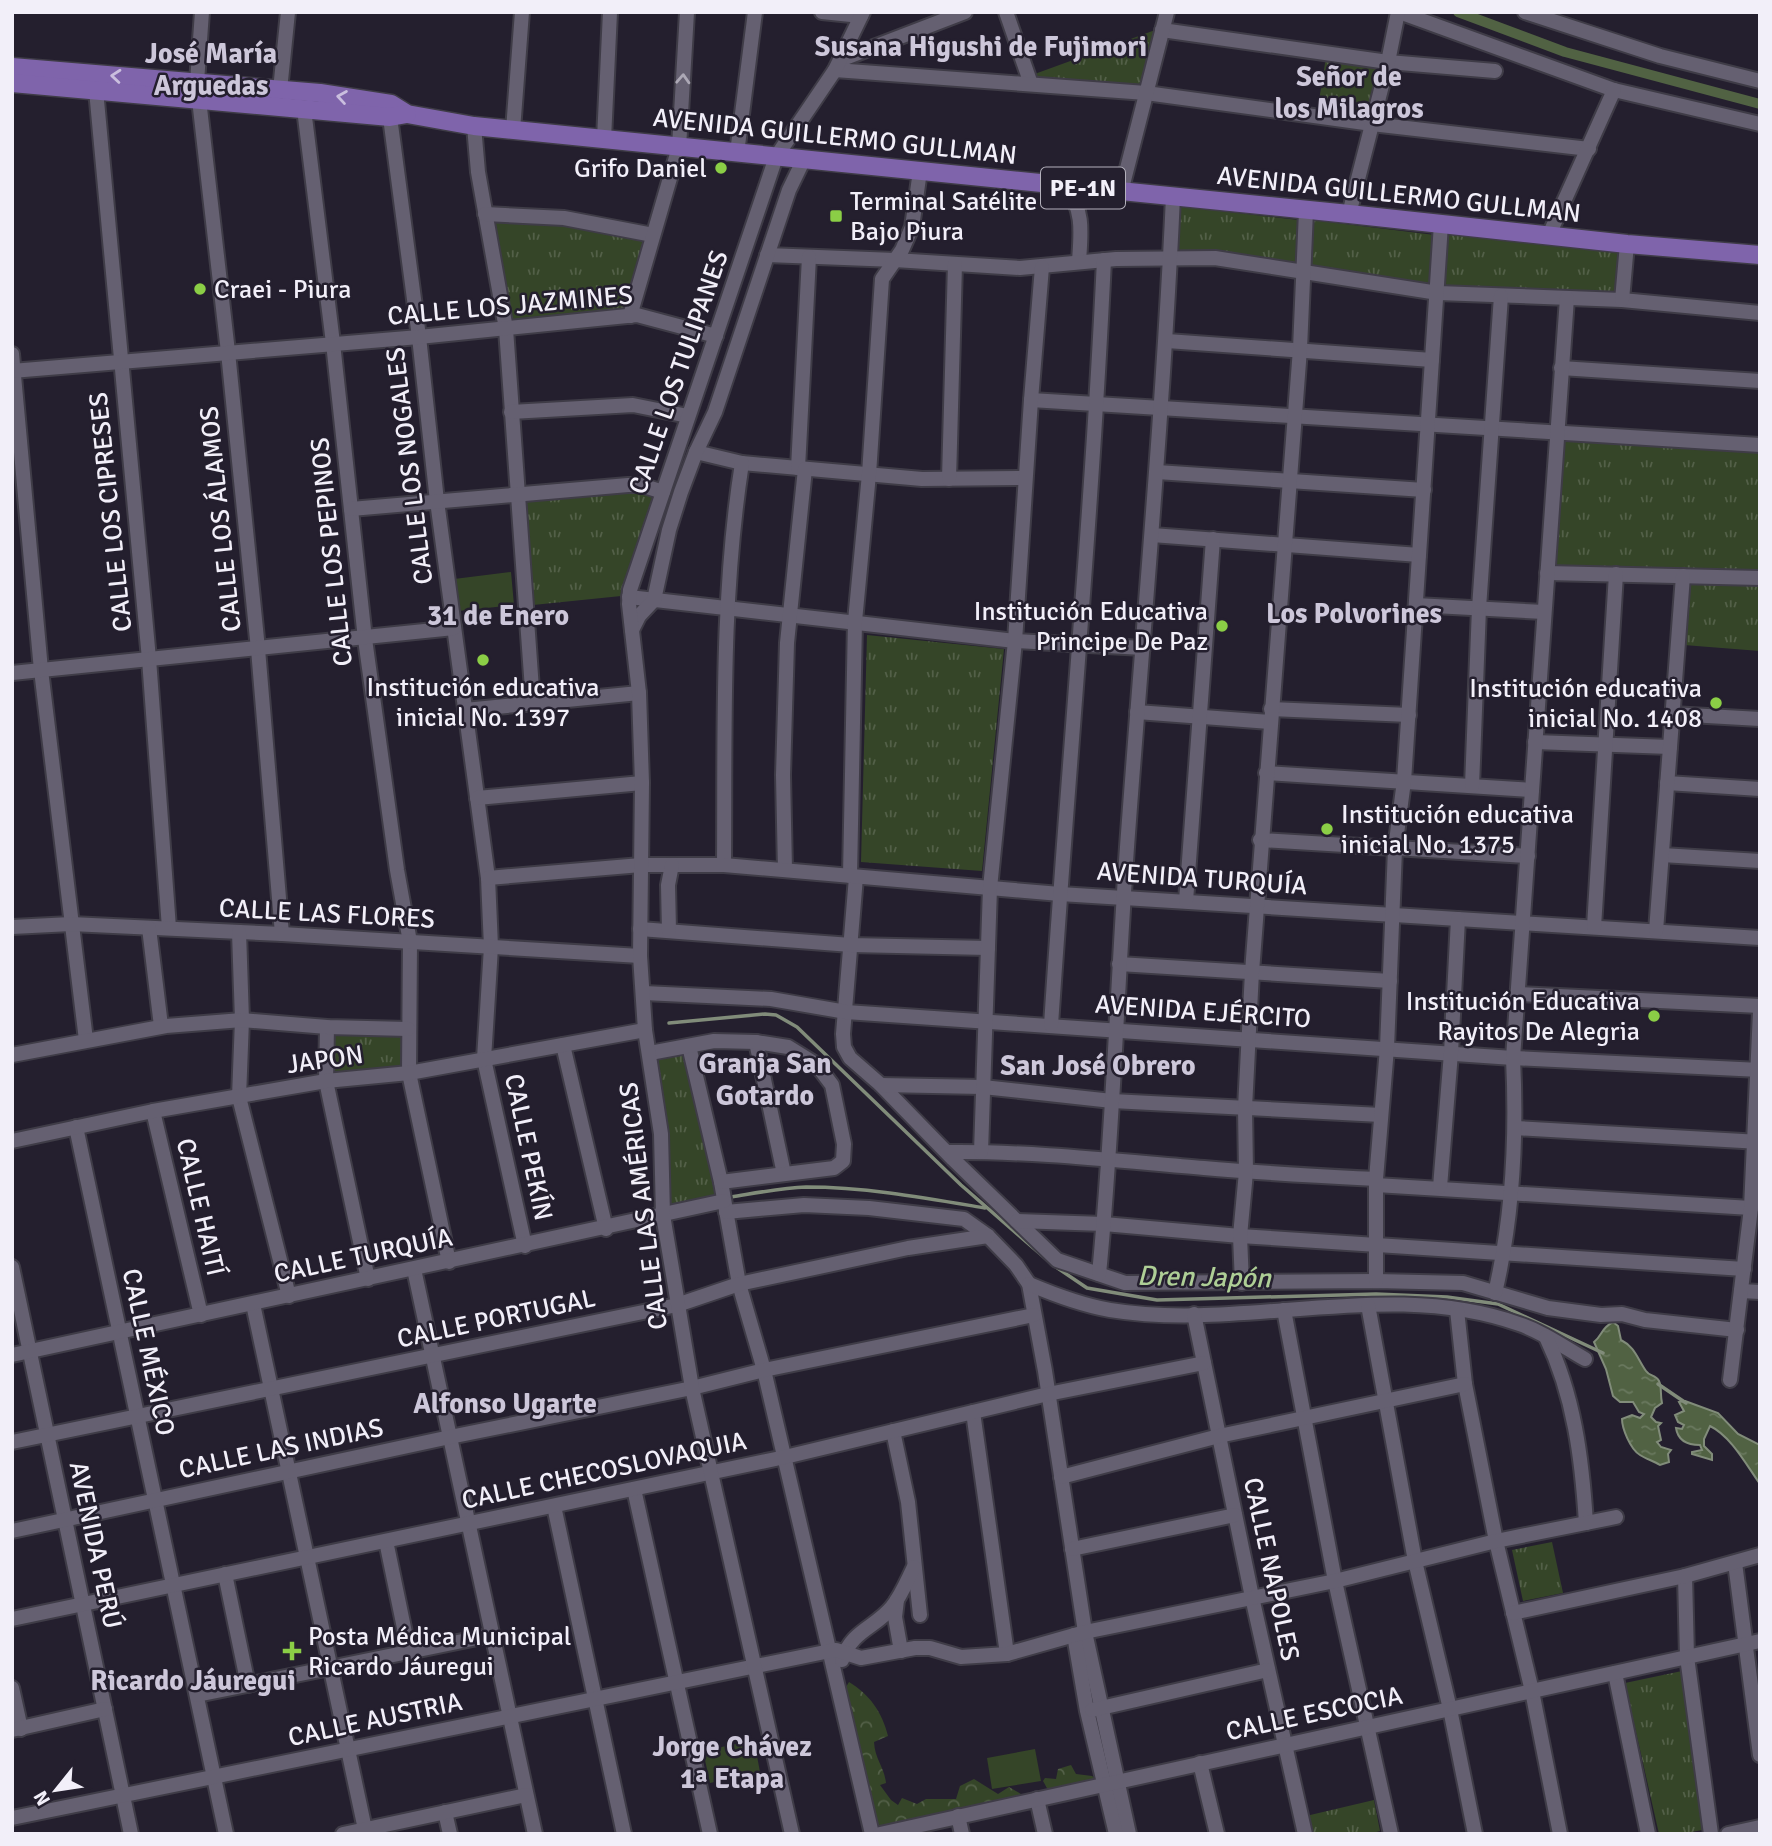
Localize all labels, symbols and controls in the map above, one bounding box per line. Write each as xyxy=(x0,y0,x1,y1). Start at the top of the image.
district label: Susana Higushi de Fujimori xyxy=(815,30,1147,64)
district label: José María Arguedas xyxy=(145,37,277,103)
district label: Señor de los Milagros xyxy=(1274,60,1424,126)
one-way arrow xyxy=(110,68,122,83)
one-way arrow xyxy=(675,74,690,85)
one-way arrow xyxy=(336,90,348,105)
street label: AVENIDA GUILLERMO GULLMAN xyxy=(651,102,1018,172)
place label: Grifo Daniel xyxy=(574,153,707,185)
marker: Grifo Daniel xyxy=(713,160,729,176)
street label: AVENIDA GUILLERMO GULLMAN xyxy=(1215,160,1582,230)
road number: PE-1N xyxy=(1041,168,1125,208)
place label: Terminal Satélite Bajo Piura xyxy=(850,186,1037,248)
marker: Terminal Satélite Bajo Piura xyxy=(828,208,844,224)
street label: CALLE LOS TULIPANES xyxy=(622,246,736,498)
place label: Craei - Piura xyxy=(214,274,351,306)
street label: CALLE LOS JAZMINES xyxy=(386,279,634,333)
marker: Craei - Piura xyxy=(192,281,208,297)
street label: CALLE LOS NOGALES xyxy=(380,345,440,586)
street label: CALLE LOS CIPRESES xyxy=(82,390,139,633)
street label: CALLE LOS ÁLAMOS xyxy=(193,405,249,633)
street label: CALLE LOS PEPINOS xyxy=(304,436,360,668)
place label: Institución Educativa Principe De Paz xyxy=(974,596,1208,658)
district label: Los Polvorines xyxy=(1266,597,1442,631)
district label: 31 de Enero xyxy=(427,599,569,633)
marker: Institución Educativa Principe De Paz xyxy=(1214,618,1230,634)
marker: Institución educativa inicial No. 1397 xyxy=(475,652,491,668)
place label: Institución educativa inicial No. 1397 xyxy=(367,672,599,734)
place label: Institución educativa inicial No. 1408 xyxy=(1469,673,1702,735)
marker: Institución educativa inicial No. 1408 xyxy=(1708,695,1724,711)
place label: Institución educativa inicial No. 1375 xyxy=(1341,799,1574,861)
marker: Institución educativa inicial No. 1375 xyxy=(1319,821,1335,837)
street label: AVENIDA TURQUÍA xyxy=(1096,856,1308,902)
street label: CALLE LAS FLORES xyxy=(218,892,436,936)
place label: Institución Educativa Rayitos De Alegria xyxy=(1406,986,1640,1048)
street label: AVENIDA EJÉRCITO xyxy=(1094,988,1312,1036)
marker: Institución Educativa Rayitos De Alegria xyxy=(1646,1008,1662,1024)
street label: JAPON xyxy=(285,1039,365,1081)
district label: Granja San Gotardo xyxy=(698,1047,832,1113)
district label: San José Obrero xyxy=(1000,1049,1196,1083)
street label: CALLE PEKÍN xyxy=(497,1071,559,1223)
street label: CALLE LAS AMÉRICAS xyxy=(613,1080,675,1331)
street label: CALLE HAITÍ xyxy=(169,1135,231,1279)
street label: CALLE TURQUÍA xyxy=(271,1221,456,1291)
water label: Dren Japón xyxy=(1137,1259,1272,1295)
street label: CALLE MÉXICO xyxy=(115,1266,181,1439)
street label: CALLE PORTUGAL xyxy=(394,1282,598,1356)
district label: Alfonso Ugarte xyxy=(413,1387,597,1421)
street label: CALLE LAS INDIAS xyxy=(176,1412,386,1486)
street label: CALLE CHECOSLOVAQUIA xyxy=(459,1425,750,1517)
street label: AVENIDA PERÚ xyxy=(62,1459,128,1632)
street label: CALLE NAPOLES xyxy=(1236,1475,1306,1664)
place label: Posta Médica Municipal Ricardo Jáuregui xyxy=(308,1621,571,1683)
marker: Posta Médica Municipal Ricardo Jáuregui xyxy=(282,1641,302,1661)
district label: Ricardo Jáuregui xyxy=(90,1664,296,1698)
street label: CALLE ESCOCIA xyxy=(1223,1680,1405,1748)
street label: CALLE AUSTRIA xyxy=(285,1686,465,1754)
district label: Jorge Chávez 1ª Etapa xyxy=(652,1730,812,1796)
north arrow xyxy=(21,1755,91,1825)
text: N xyxy=(28,1786,56,1810)

